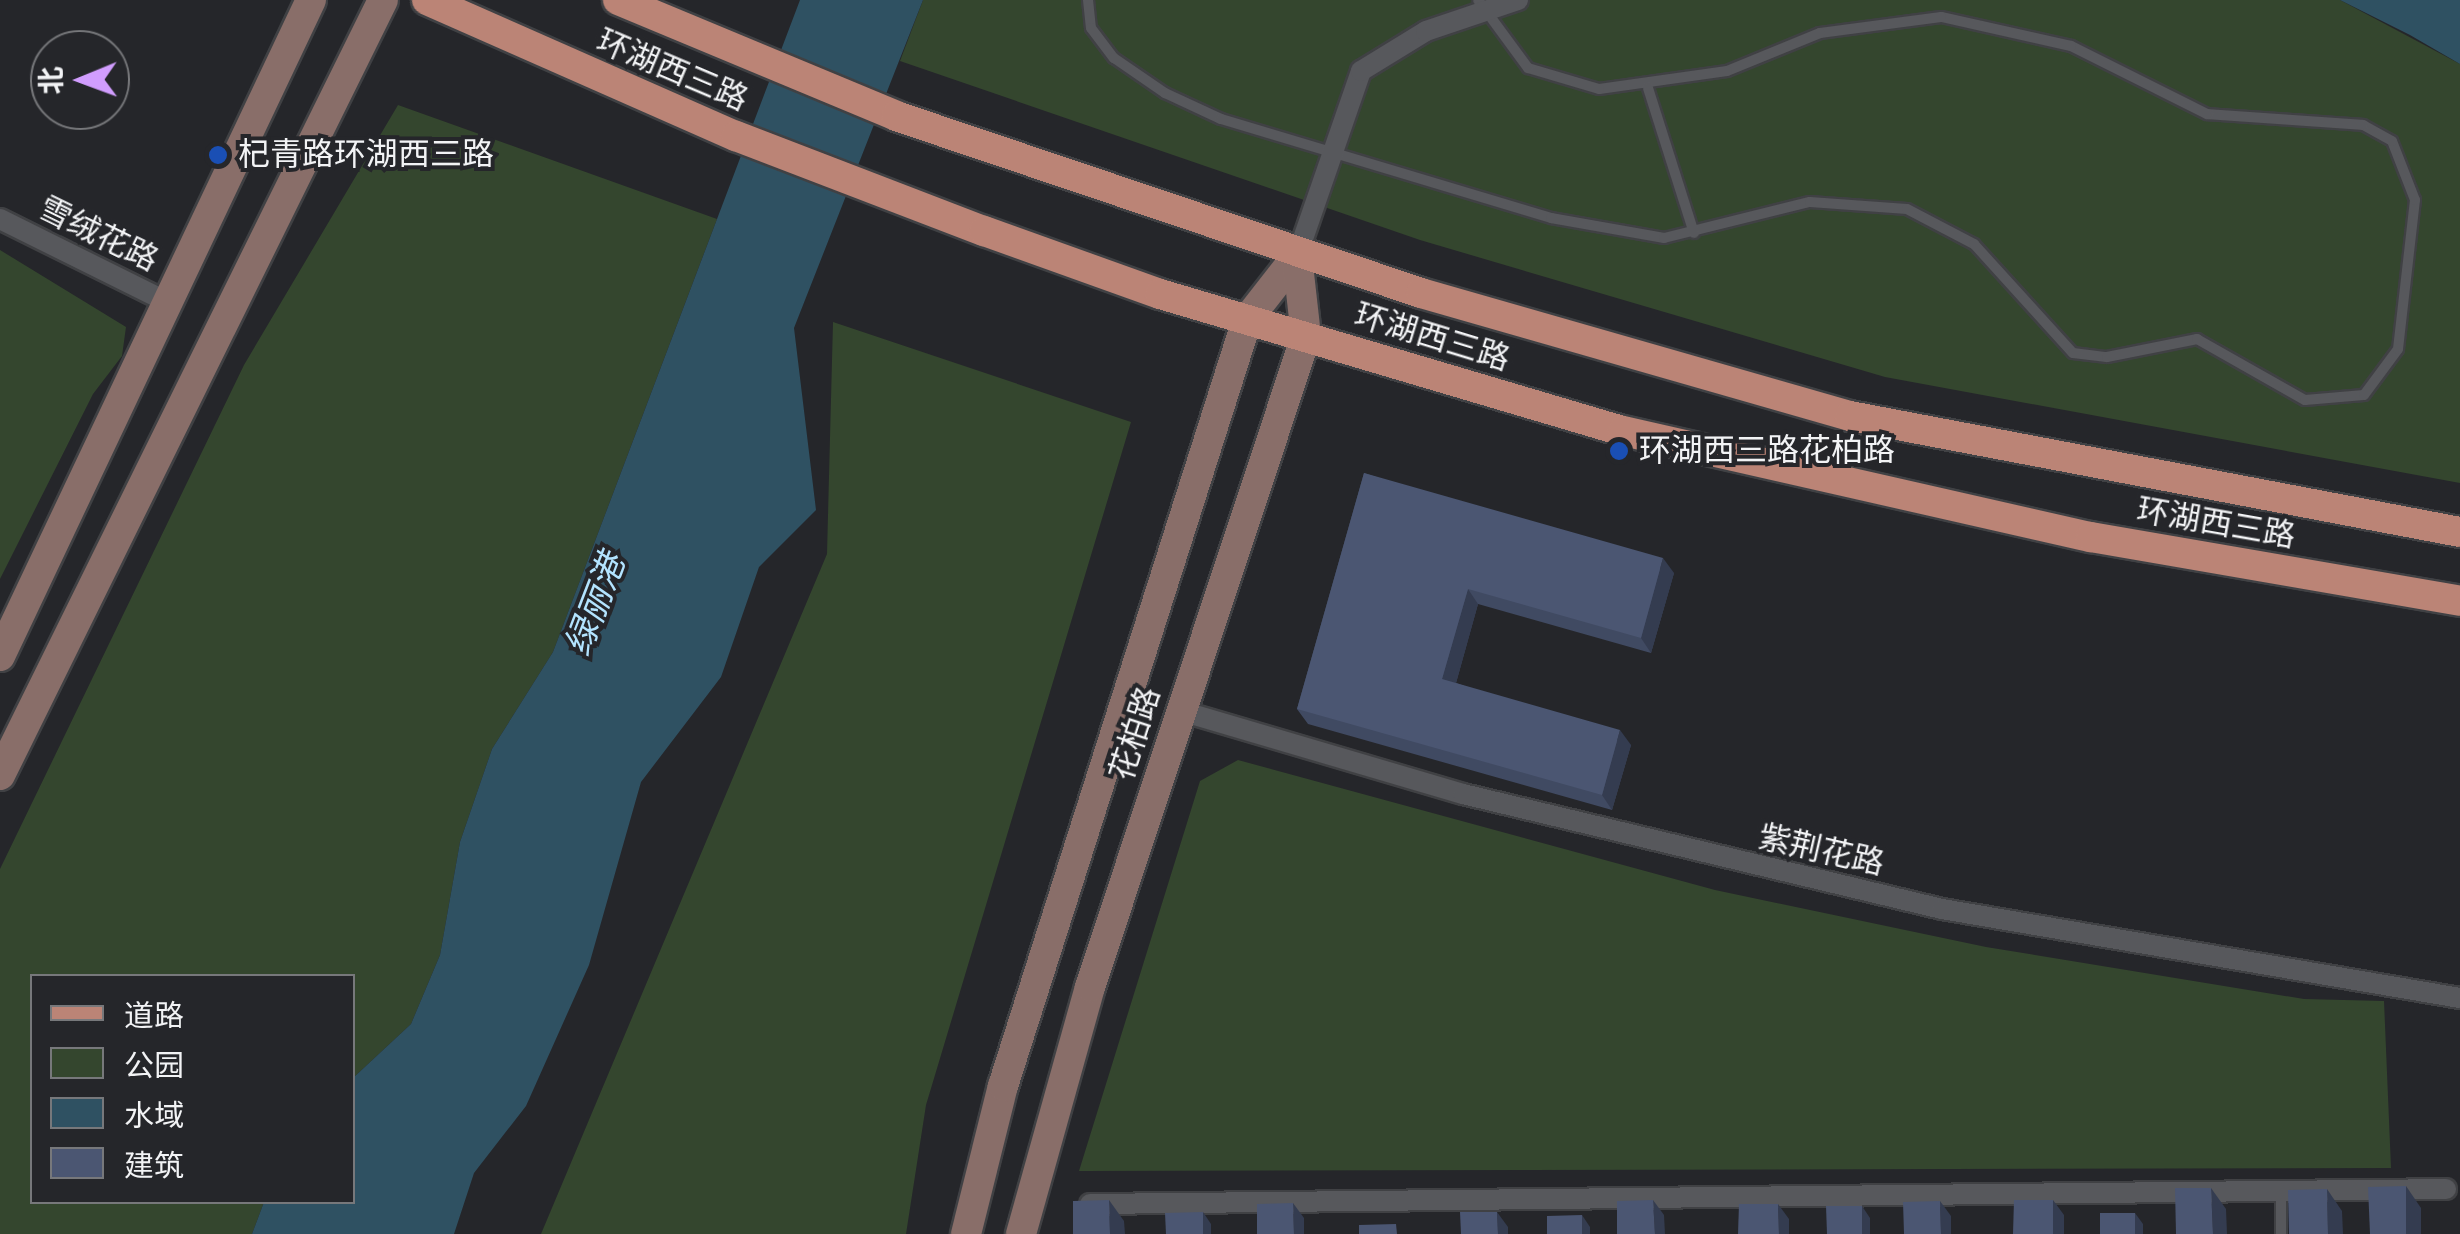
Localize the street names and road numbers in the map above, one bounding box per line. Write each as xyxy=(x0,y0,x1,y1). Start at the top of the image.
street label: 环湖西三路 xyxy=(591,22,753,120)
street label: 雪绒花路 xyxy=(32,190,164,280)
street label: 环湖西三路 xyxy=(1350,296,1514,380)
street label: 环湖西三路 xyxy=(2134,491,2298,557)
street label: 花柏路 xyxy=(1103,682,1169,786)
street label: 紫荆花路 xyxy=(1754,818,1888,884)

